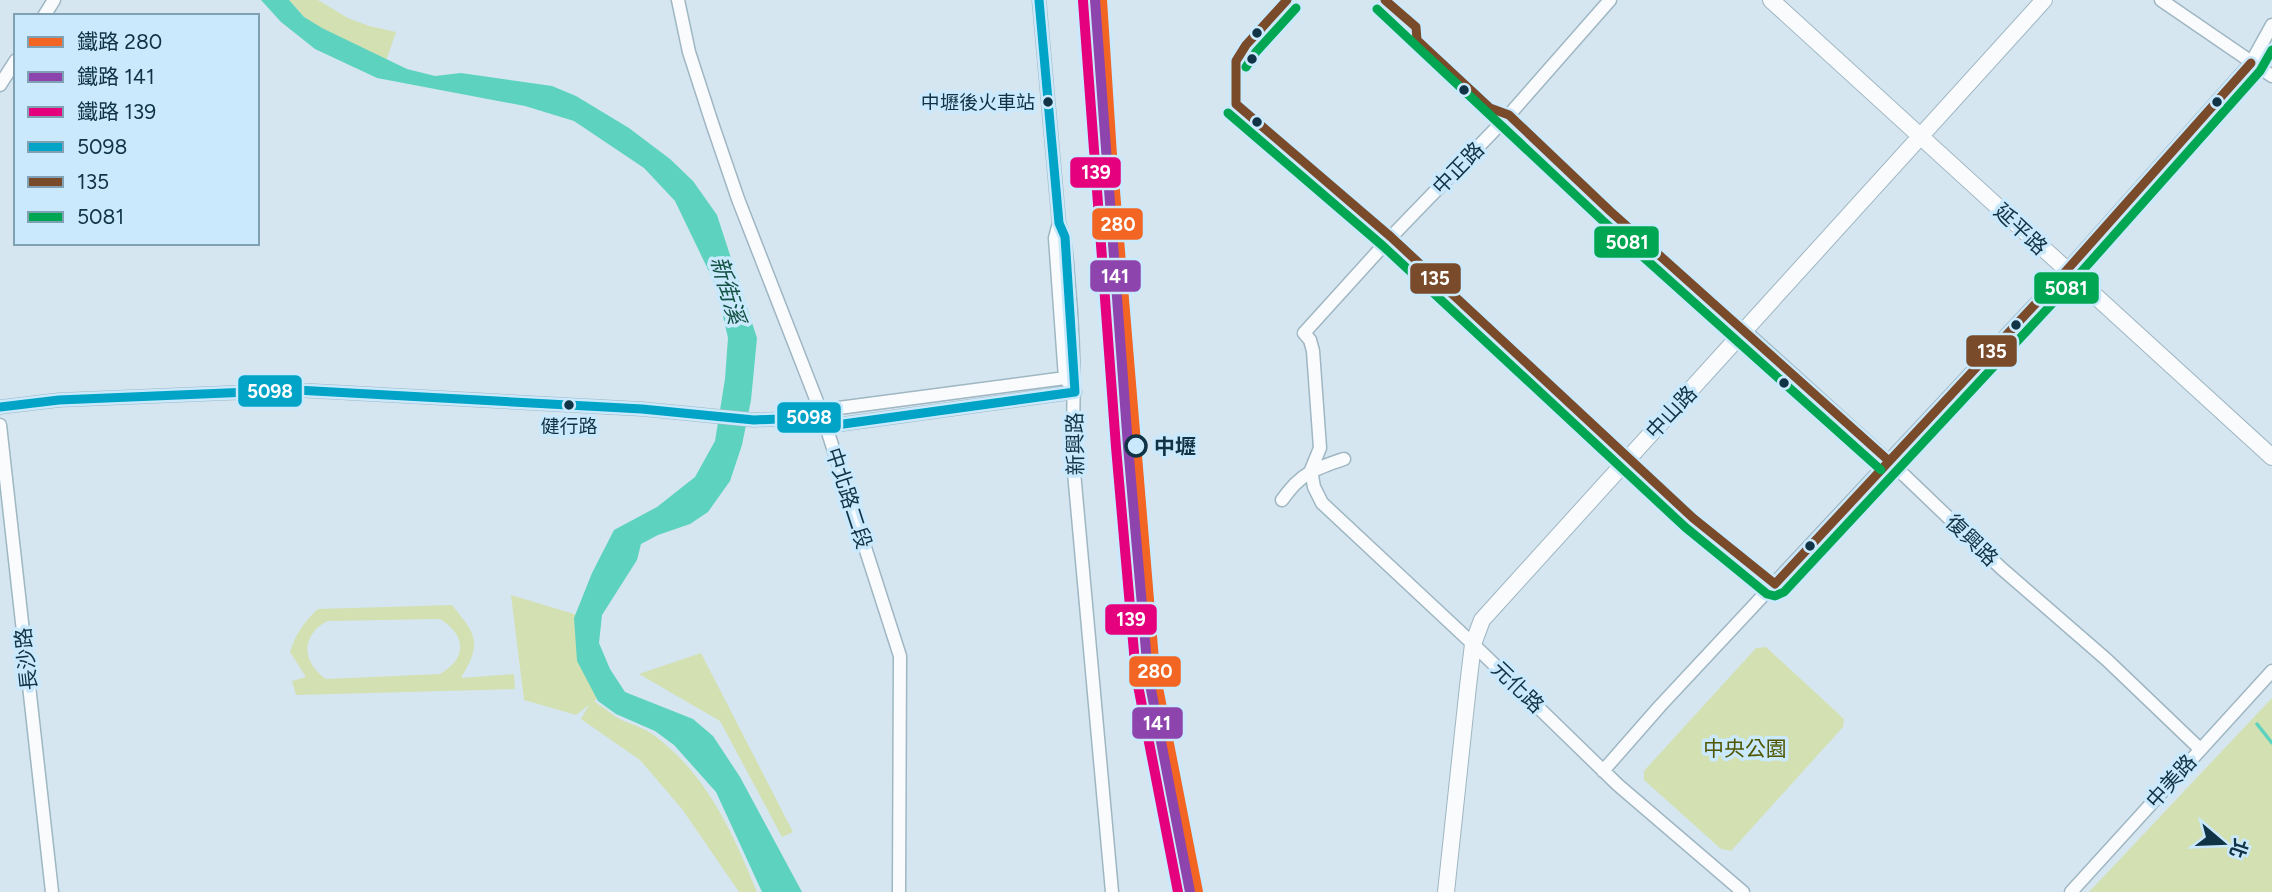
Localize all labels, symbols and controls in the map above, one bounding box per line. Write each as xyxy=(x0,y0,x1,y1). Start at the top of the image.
legend xyxy=(14,14,259,245)
unlabelled marker xyxy=(1250,26,1264,40)
text: 鐵路 280 xyxy=(77,29,162,54)
unlabelled marker xyxy=(1245,52,1259,66)
text: 鐵路 141 xyxy=(77,64,155,89)
unlabelled marker xyxy=(1457,83,1471,97)
place label: 中壢後火車站 xyxy=(921,91,1035,114)
marker: 中壢後火車站 xyxy=(1041,95,1055,109)
unlabelled marker xyxy=(2210,95,2224,109)
text: 鐵路 139 xyxy=(77,99,156,124)
unlabelled marker xyxy=(1250,115,1264,129)
text: 5098 xyxy=(77,134,127,159)
street label: 中正路 xyxy=(1427,137,1489,199)
line badge: 139 xyxy=(1069,156,1122,189)
text: 139 xyxy=(1081,161,1111,184)
text: 135 xyxy=(77,169,109,194)
street label: 延平路 xyxy=(1989,198,2053,260)
text: 5081 xyxy=(77,204,124,229)
line badge: 280 xyxy=(1091,207,1144,241)
text: 280 xyxy=(1101,213,1135,236)
line badge: 5081 xyxy=(1593,225,1660,259)
text: 5081 xyxy=(1606,231,1649,254)
water label: 新街溪 xyxy=(705,253,752,330)
line badge: 141 xyxy=(1089,259,1142,293)
line badge: 135 xyxy=(1409,262,1462,295)
text: 141 xyxy=(1101,265,1129,288)
text: 135 xyxy=(1420,267,1450,290)
line badge: 5081 xyxy=(2033,271,2100,305)
text: 5081 xyxy=(2045,277,2088,300)
unlabelled marker xyxy=(2009,318,2023,332)
line badge: 135 xyxy=(1965,334,2018,368)
text: 135 xyxy=(1977,340,2007,363)
line badge: 5098 xyxy=(237,374,303,408)
unlabelled marker xyxy=(1777,376,1791,390)
text: 5098 xyxy=(247,380,293,403)
street label: 中山路 xyxy=(1640,380,1702,444)
marker: 健行路 xyxy=(562,398,576,412)
line badge: 5098 xyxy=(776,401,842,434)
text: 5098 xyxy=(786,406,832,429)
street label: 新興路 xyxy=(1062,412,1088,476)
place label: 健行路 xyxy=(540,415,598,438)
place label: 中壢 xyxy=(1154,434,1196,459)
marker: 中壢 xyxy=(1125,435,1147,457)
street label: 中北路二段 xyxy=(821,444,877,552)
street label: 復興路 xyxy=(1941,509,2003,571)
unlabelled marker xyxy=(1803,539,1817,553)
line badge: 139 xyxy=(1104,603,1158,636)
text: 139 xyxy=(1116,608,1146,631)
street label: 長沙路 xyxy=(10,626,42,692)
line badge: 280 xyxy=(1128,655,1182,688)
street label: 元化路 xyxy=(1487,656,1549,718)
text: 280 xyxy=(1138,660,1172,683)
line badge: 141 xyxy=(1131,706,1184,740)
text: 141 xyxy=(1143,712,1171,735)
park label: 中央公園 xyxy=(1703,736,1787,761)
street label: 中美路 xyxy=(2141,749,2201,813)
north arrow xyxy=(2188,808,2258,878)
text: 北 xyxy=(2225,836,2253,861)

